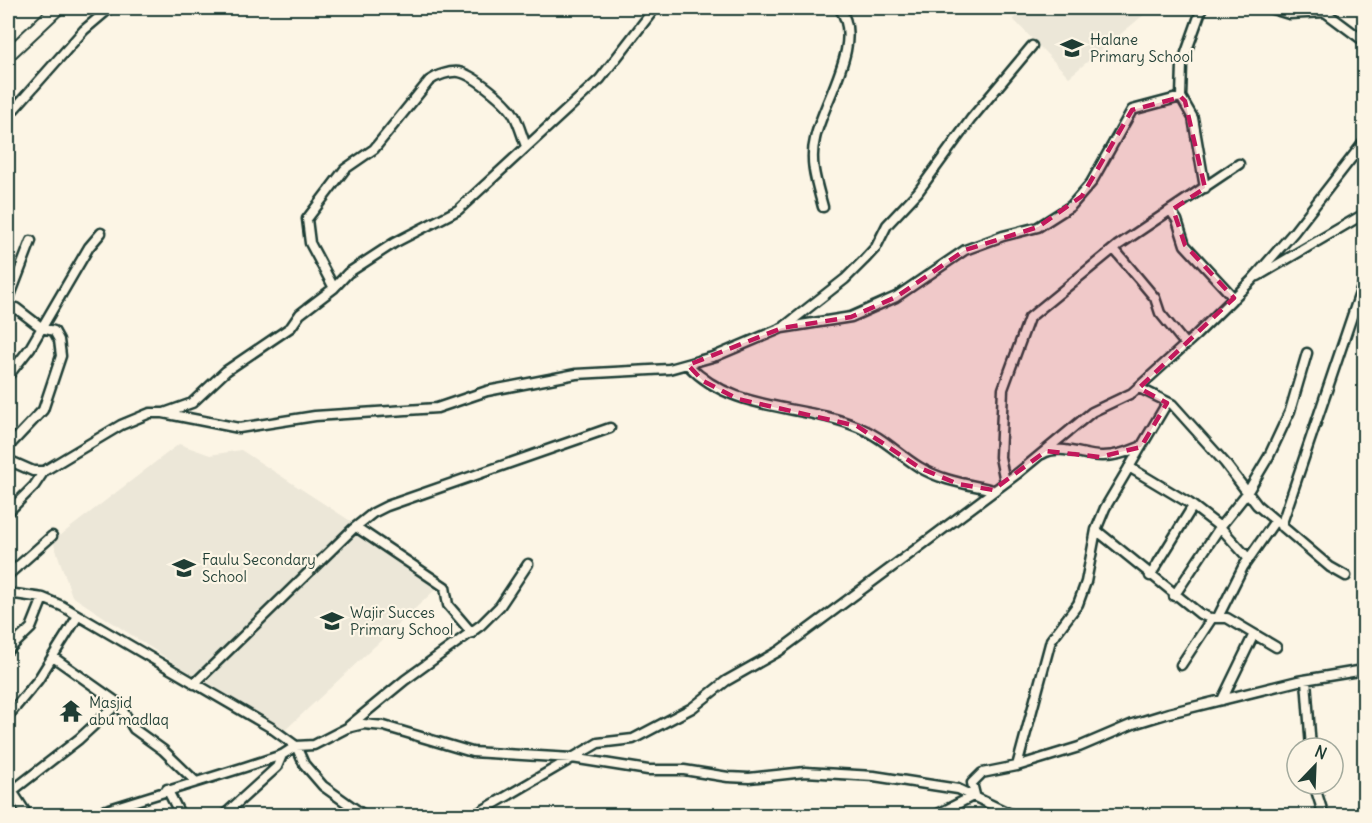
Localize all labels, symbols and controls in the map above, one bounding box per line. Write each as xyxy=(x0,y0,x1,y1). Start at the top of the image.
place label: Halane Primary School xyxy=(1090,30,1193,66)
school or university icon: Halane Primary School xyxy=(1059,35,1085,61)
place label: Faulu Secondary School xyxy=(202,550,316,586)
school or university icon: Faulu Secondary School xyxy=(171,555,197,581)
place label: Wajir Succes Primary School xyxy=(350,603,453,639)
school or university icon: Wajir Succes Primary School xyxy=(319,608,345,634)
place label: Masjid abu madlaq xyxy=(89,693,169,729)
temple icon: Masjid abu madlaq xyxy=(58,698,84,724)
north arrow xyxy=(1285,736,1345,796)
text: N xyxy=(1312,741,1330,764)

